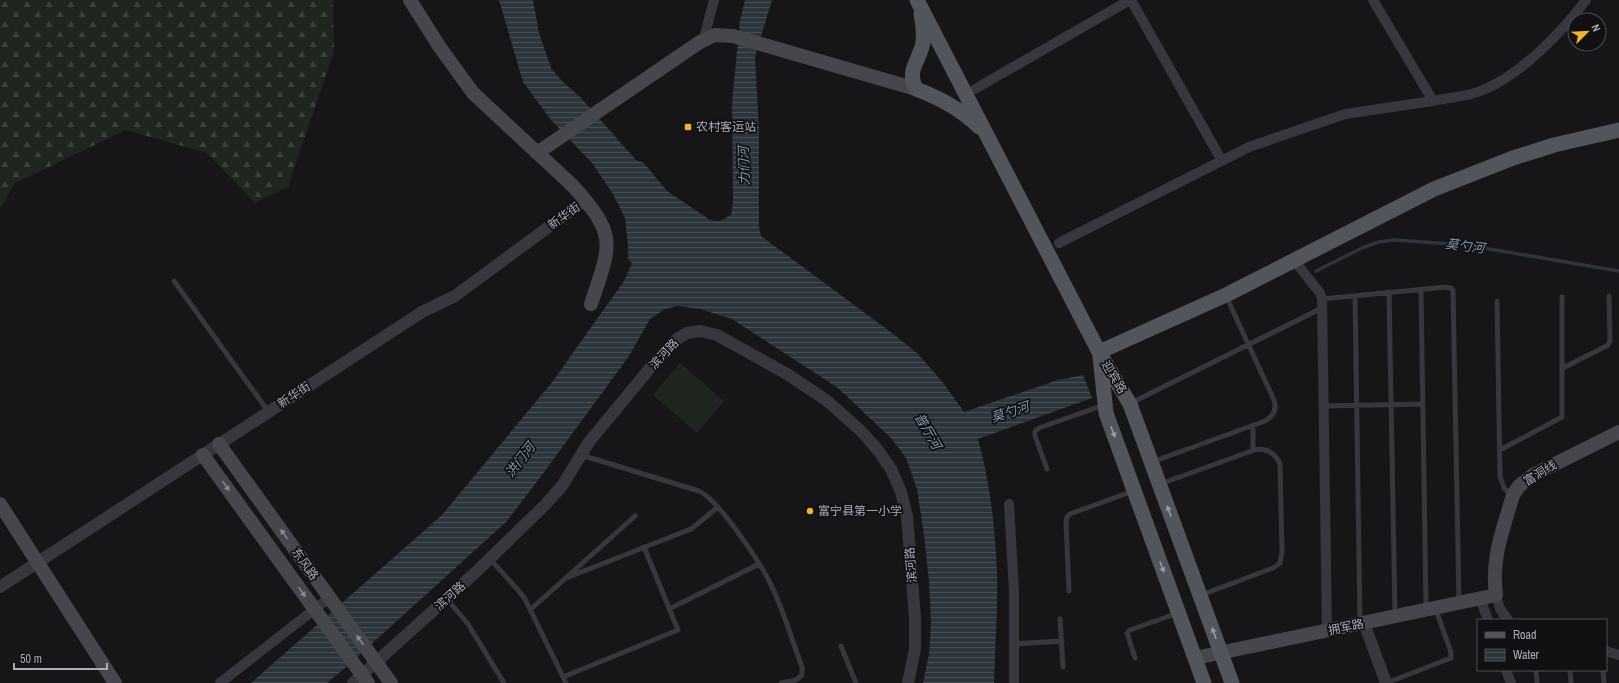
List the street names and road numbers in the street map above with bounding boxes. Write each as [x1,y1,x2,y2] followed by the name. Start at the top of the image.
[545,199,583,233] street label: 新华街
[646,335,682,373] street label: 滨河路
[1098,357,1130,397] street label: 迎宾路
[275,378,313,412] street label: 新华街
[1520,457,1560,489] street label: 富洞线
[288,545,322,583] street label: 东风路
[901,546,921,584] street label: 滨河路
[431,578,469,614] street label: 滨河路
[1327,615,1365,639] street label: 拥军路

